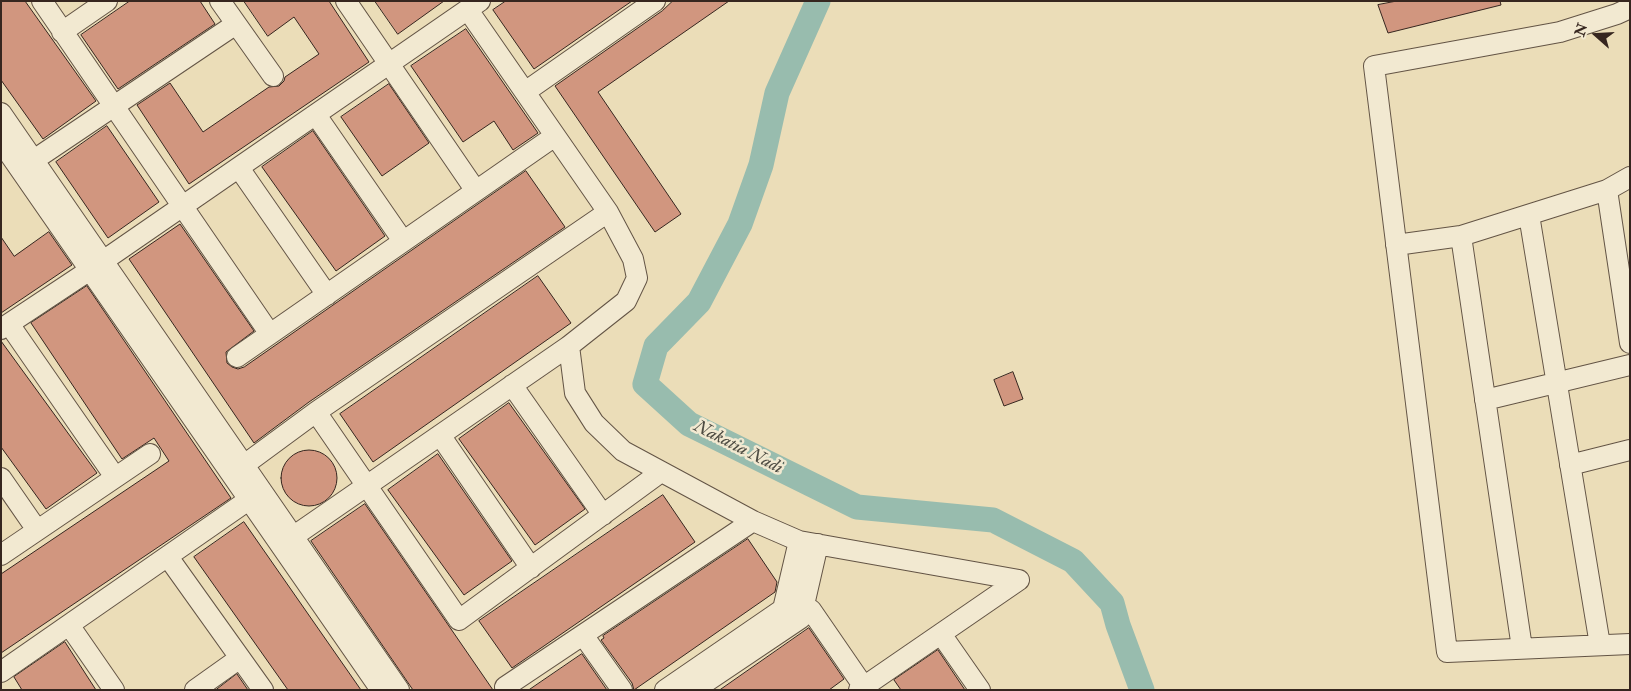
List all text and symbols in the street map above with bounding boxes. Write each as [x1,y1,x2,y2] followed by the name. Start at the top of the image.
[1571,10,1621,60] north arrow
[1571,21,1591,39] text: N
[690,416,786,480] water label: Nakatia Nadi

